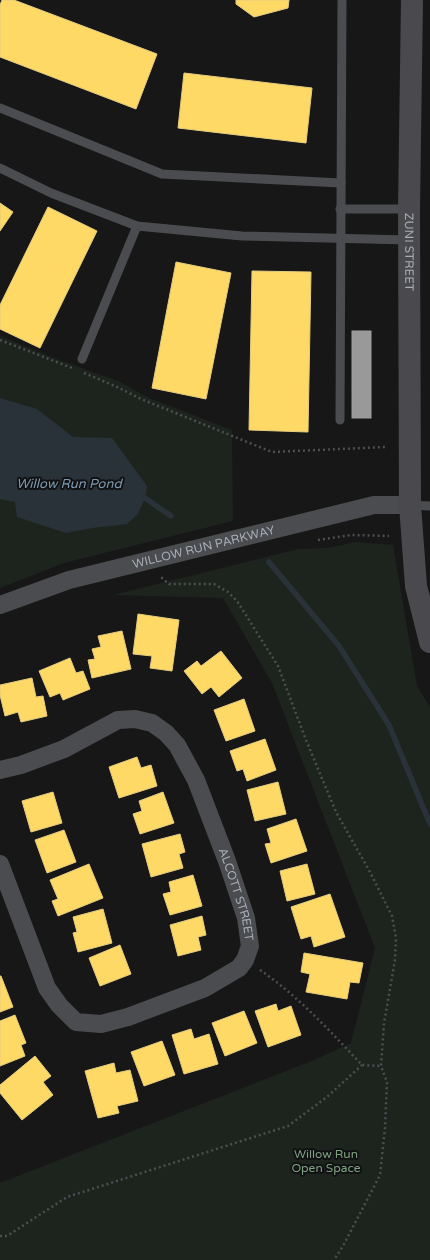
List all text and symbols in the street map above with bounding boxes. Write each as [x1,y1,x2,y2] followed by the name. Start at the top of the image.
[402,213,416,292] street label: ZUNI STREET
[16,476,123,492] water label: Willow Run Pond
[131,523,276,571] street label: WILLOW RUN PARKWAY
[216,846,256,942] street label: ALCOTT STREET
[291,1147,361,1175] park label: Willow Run Open Space

